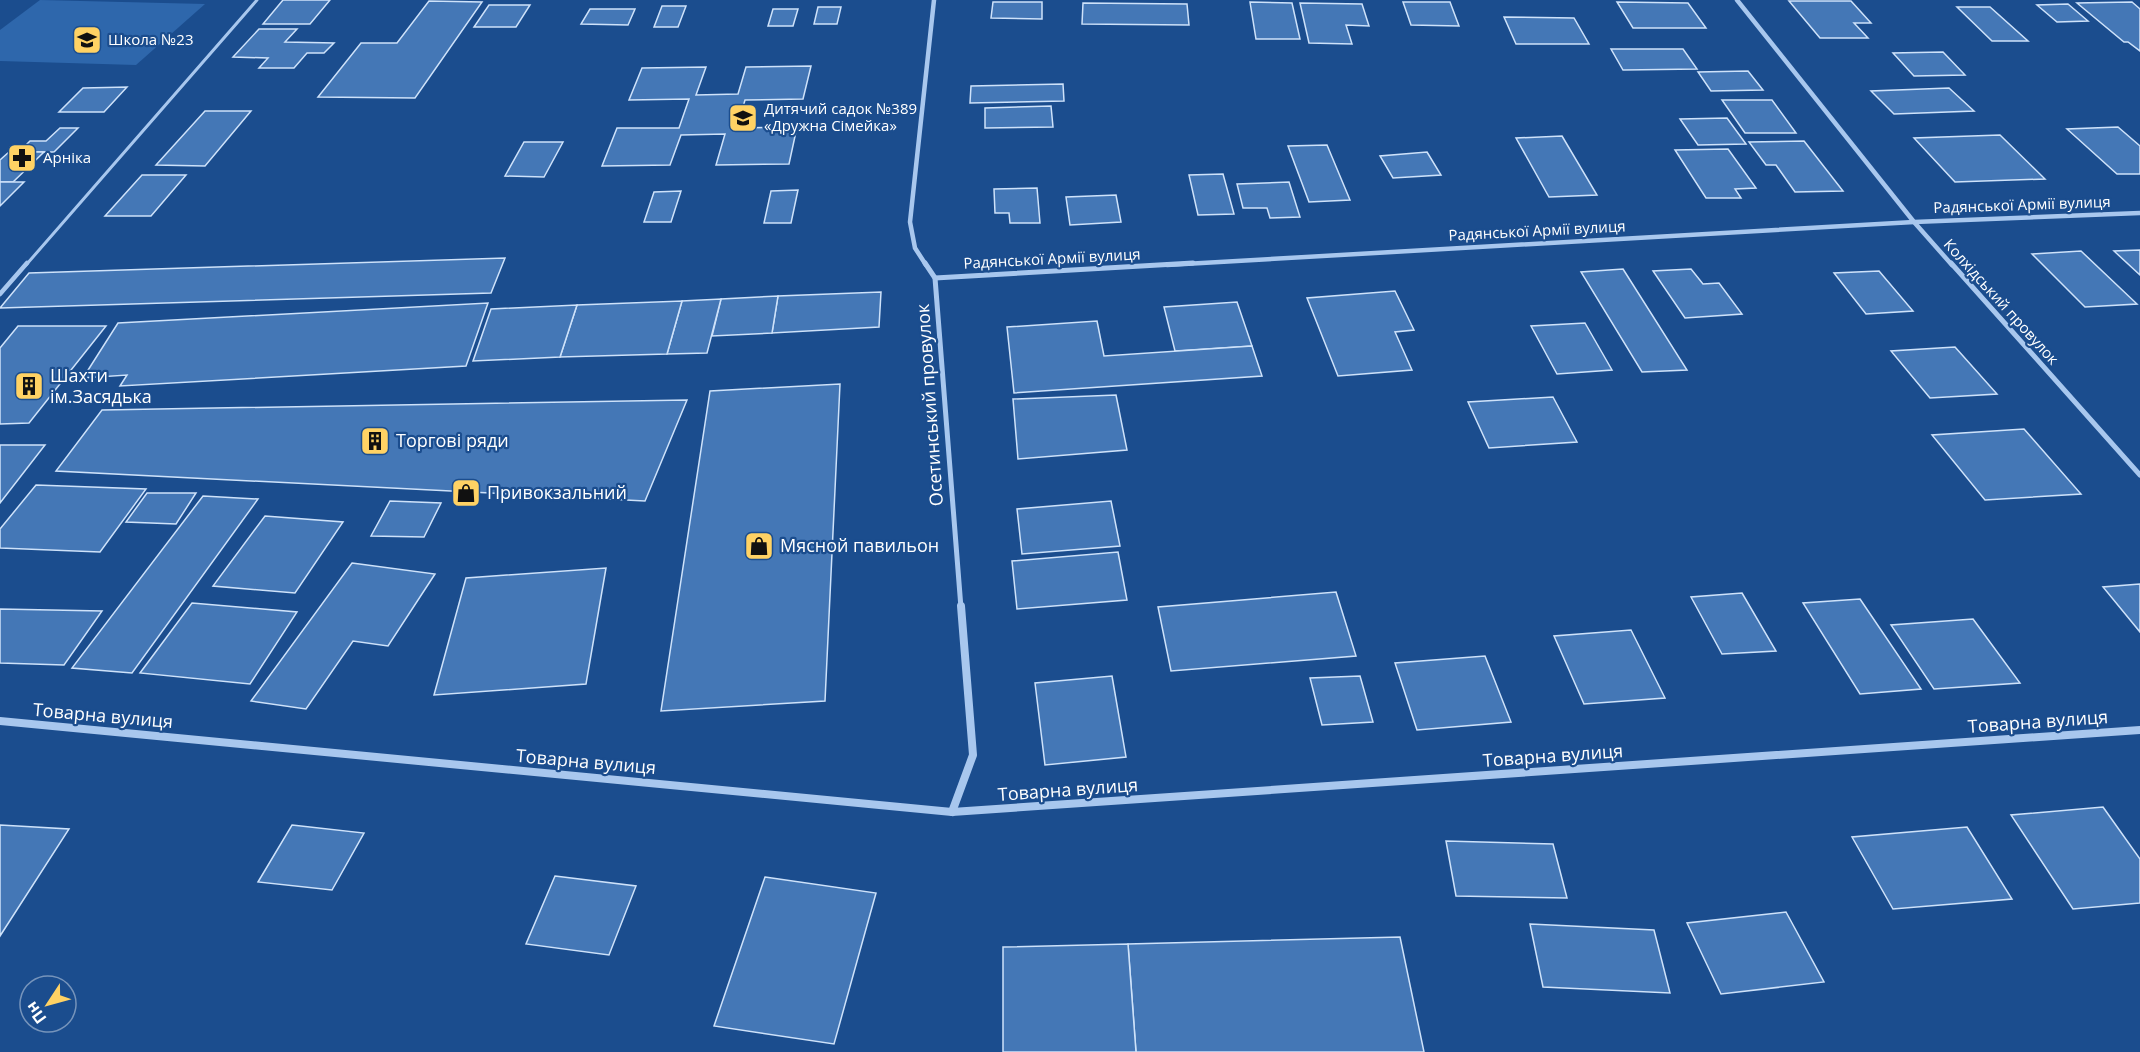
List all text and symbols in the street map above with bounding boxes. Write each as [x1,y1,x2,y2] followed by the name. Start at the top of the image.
[71,24,103,56] school or university icon: Школа №23
[108,29,194,49] place label: Школа №23
[764,98,917,135] place label: Дитячий садок №389 «Дружна Сімейка»
[727,102,759,134] school or university icon: Дитячий садок №389 «Дружна Сімейка»
[6,142,38,174] pharmacy icon: Арніка
[43,147,91,167] place label: Арніка
[1933,191,2111,217] street label: Радянської Армії вулиця
[1448,215,1626,245] street label: Радянської Армії вулиця
[1940,234,2064,369] street label: Колхідський провулок
[963,243,1141,273] street label: Радянської Армії вулиця
[910,302,948,507] street label: Осетинський провулок
[50,363,152,408] place label: Шахти ім.Засядька
[13,370,45,402] building icon: Шахти ім.Засядька
[359,425,391,457] building icon: Торгові ряди
[396,428,509,452] place label: Торгові ряди
[450,477,482,509] shop icon: Привокзальний
[487,480,627,504] place label: Привокзальний
[743,530,775,562] shop icon: Мясной павильон
[780,533,939,557] place label: Мясной павильон
[32,697,174,733] street label: Товарна вулиця
[1967,704,2109,738] street label: Товарна вулиця
[1482,738,1624,772] street label: Товарна вулиця
[515,743,657,779] street label: Товарна вулиця
[997,772,1139,806] street label: Товарна вулиця
[18,974,78,1034] north arrow
[20,997,51,1028] text: Пн

